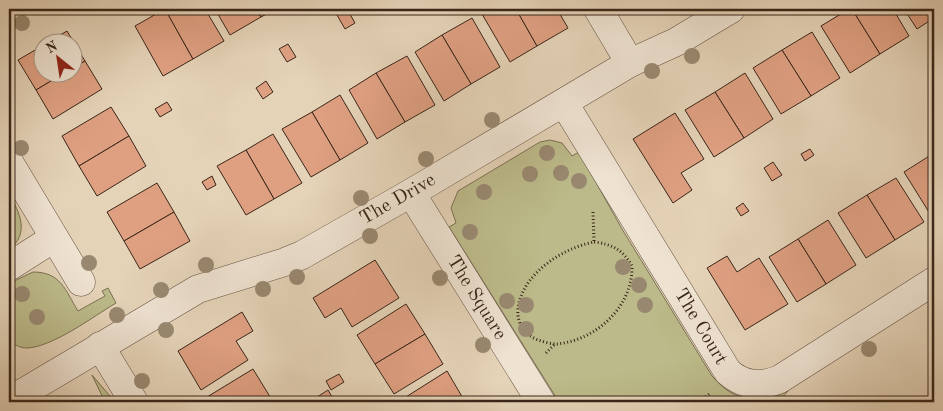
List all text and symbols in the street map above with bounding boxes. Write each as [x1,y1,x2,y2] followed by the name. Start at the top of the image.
[32,32,82,82] north arrow
[44,39,60,56] text: N
[357,171,439,229] street label: The Drive
[443,253,509,343] street label: The Square
[670,286,730,368] street label: The Court

